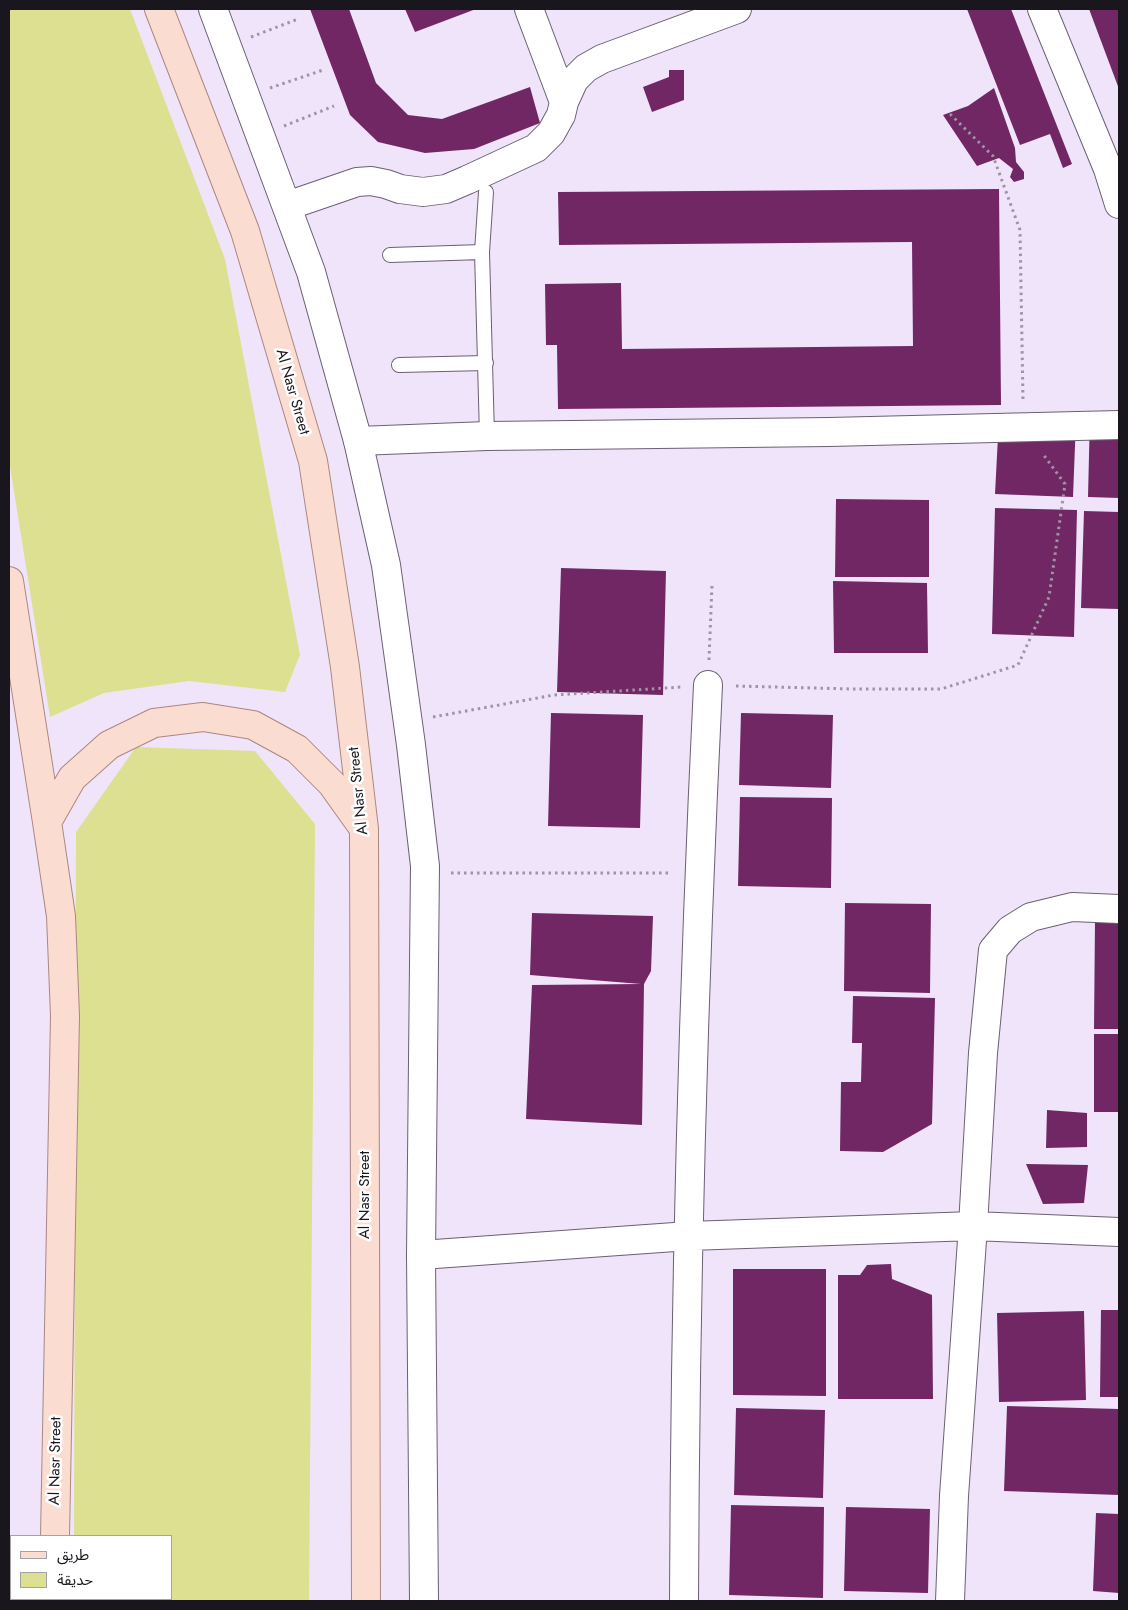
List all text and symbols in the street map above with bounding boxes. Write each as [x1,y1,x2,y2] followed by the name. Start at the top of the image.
[271,347,313,437] street label: Al Nasr Street
[345,746,373,836] street label: Al Nasr Street
[356,1151,374,1239] street label: Al Nasr Street
[46,1417,66,1505] street label: Al Nasr Street
[10,1535,172,1600] legend
[57,1544,89,1566] text: طريق
[57,1569,93,1591] text: حديقة

